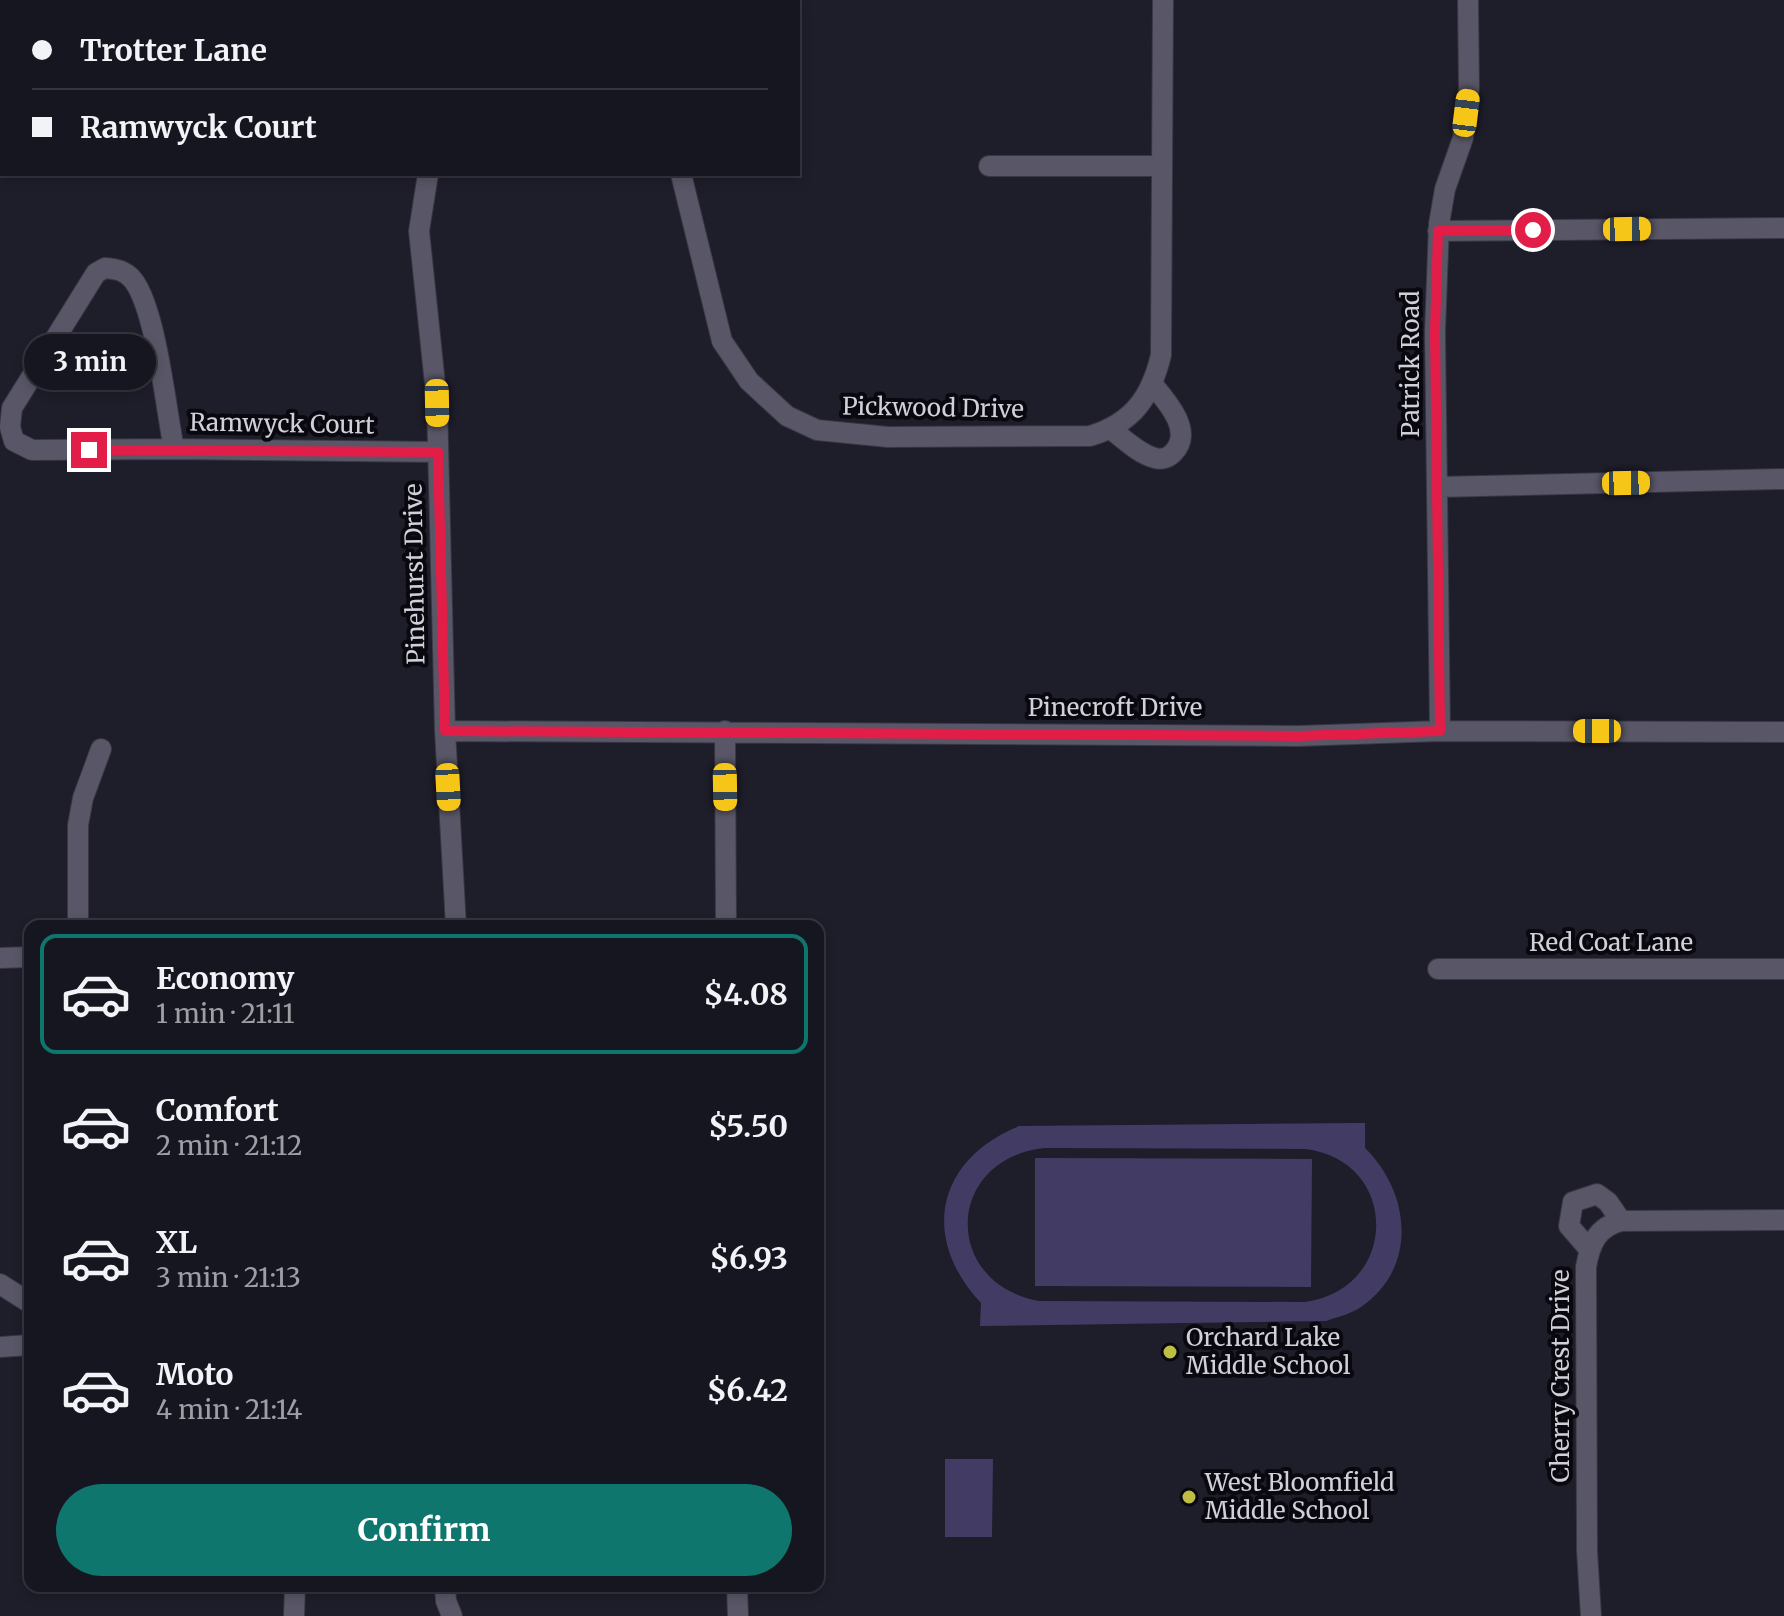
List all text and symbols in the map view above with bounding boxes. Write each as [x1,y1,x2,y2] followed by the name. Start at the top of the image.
[80,31,267,69] text: Trotter Lane
[1451,88,1481,138] car
[80,108,317,146] text: Ramwyck Court
[1515,212,1551,248] route start
[1603,217,1651,241] car
[1395,291,1426,437] street label: Patrick Road
[23,334,155,390] callout: 3 min
[53,345,127,378] text: 3 min
[425,379,449,427] car
[842,390,1024,425] street label: Pickwood Drive
[189,406,375,441] street label: Ramwyck Court
[71,432,107,468] route end
[1602,471,1650,495] car
[397,483,432,665] street label: Pinehurst Drive
[1028,692,1202,723] street label: Pinecroft Drive
[1573,719,1621,743] car
[435,762,461,812] car
[713,763,737,811] car
[1529,927,1693,958] street label: Red Coat Lane
[60,958,132,1030] icon: car
[156,959,294,997] text: Economy
[704,975,788,1013] text: $4.08
[156,997,295,1030] text: 1 min · 21:11
[60,1090,132,1162] icon: car
[156,1091,279,1129] text: Comfort
[708,1107,788,1145] text: $5.50
[156,1129,302,1162] text: 2 min · 21:12
[60,1222,132,1294] icon: car
[156,1223,197,1261] text: XL
[709,1239,788,1277] text: $6.93
[156,1261,301,1294] text: 3 min · 21:13
[1545,1269,1576,1483] street label: Cherry Crest Drive
[1186,1322,1350,1381] place label: Orchard Lake Middle School
[1161,1343,1179,1361] marker: Orchard Lake Middle School
[60,1354,132,1426] icon: car
[156,1355,234,1393] text: Moto
[707,1371,788,1409] text: $6.42
[156,1393,302,1426] text: 4 min · 21:14
[1204,1467,1395,1526] place label: West Bloomfield Middle School
[56,1484,792,1576] button: Confirm
[1180,1488,1198,1506] marker: West Bloomfield Middle School

